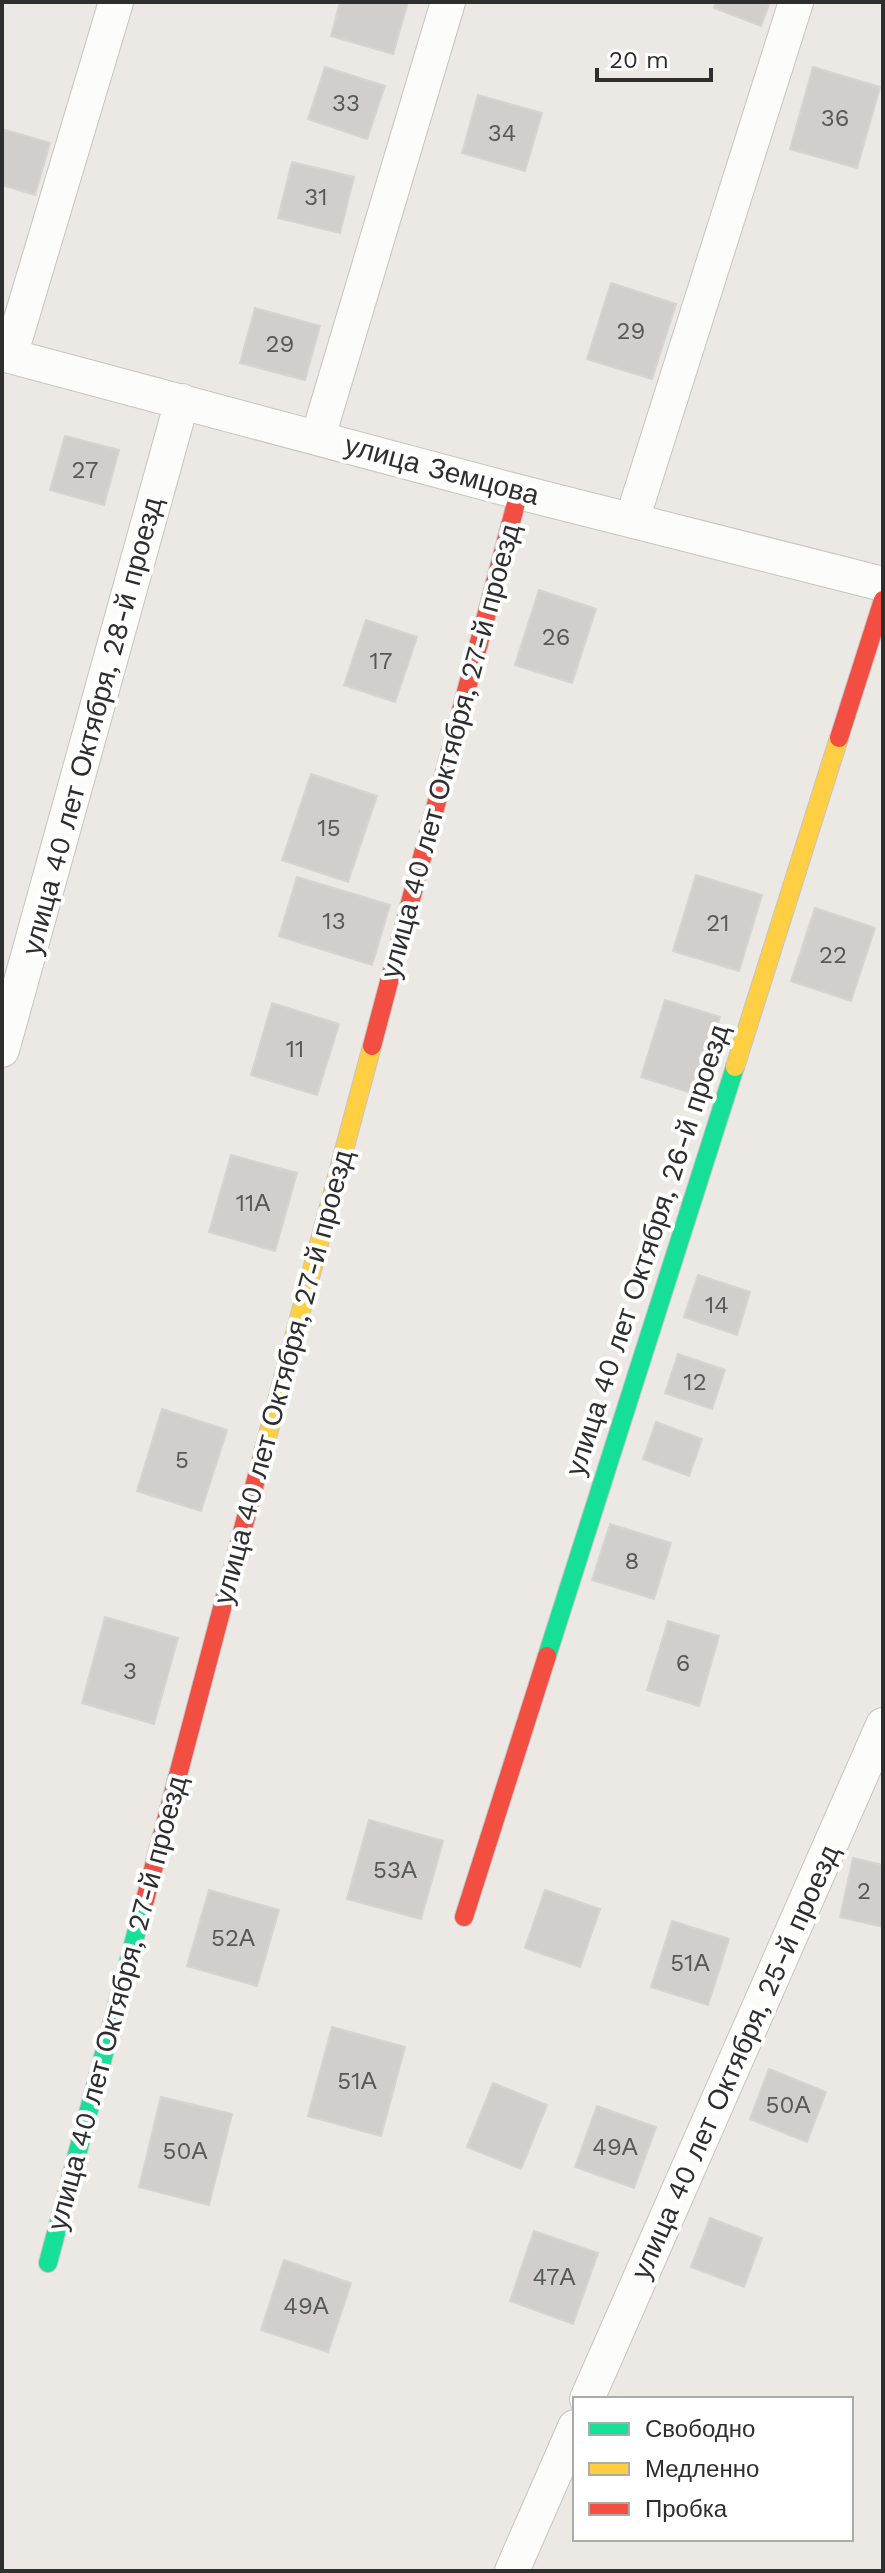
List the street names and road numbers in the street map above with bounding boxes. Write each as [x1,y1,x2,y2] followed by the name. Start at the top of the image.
[341,428,543,512] street label: улица Земцова
[15,493,169,959] street label: улица 40 лет Октября, 28-й проезд
[373,520,527,982] street label: улица 40 лет Октября, 27-й проезд
[558,1020,736,1480] street label: улица 40 лет Октября, 26-й проезд
[206,1146,360,1608] street label: улица 40 лет Октября, 27-й проезд
[40,1772,194,2234] street label: улица 40 лет Октября, 27-й проезд
[624,1840,846,2284] street label: улица 40 лет Октября, 25-й проезд

